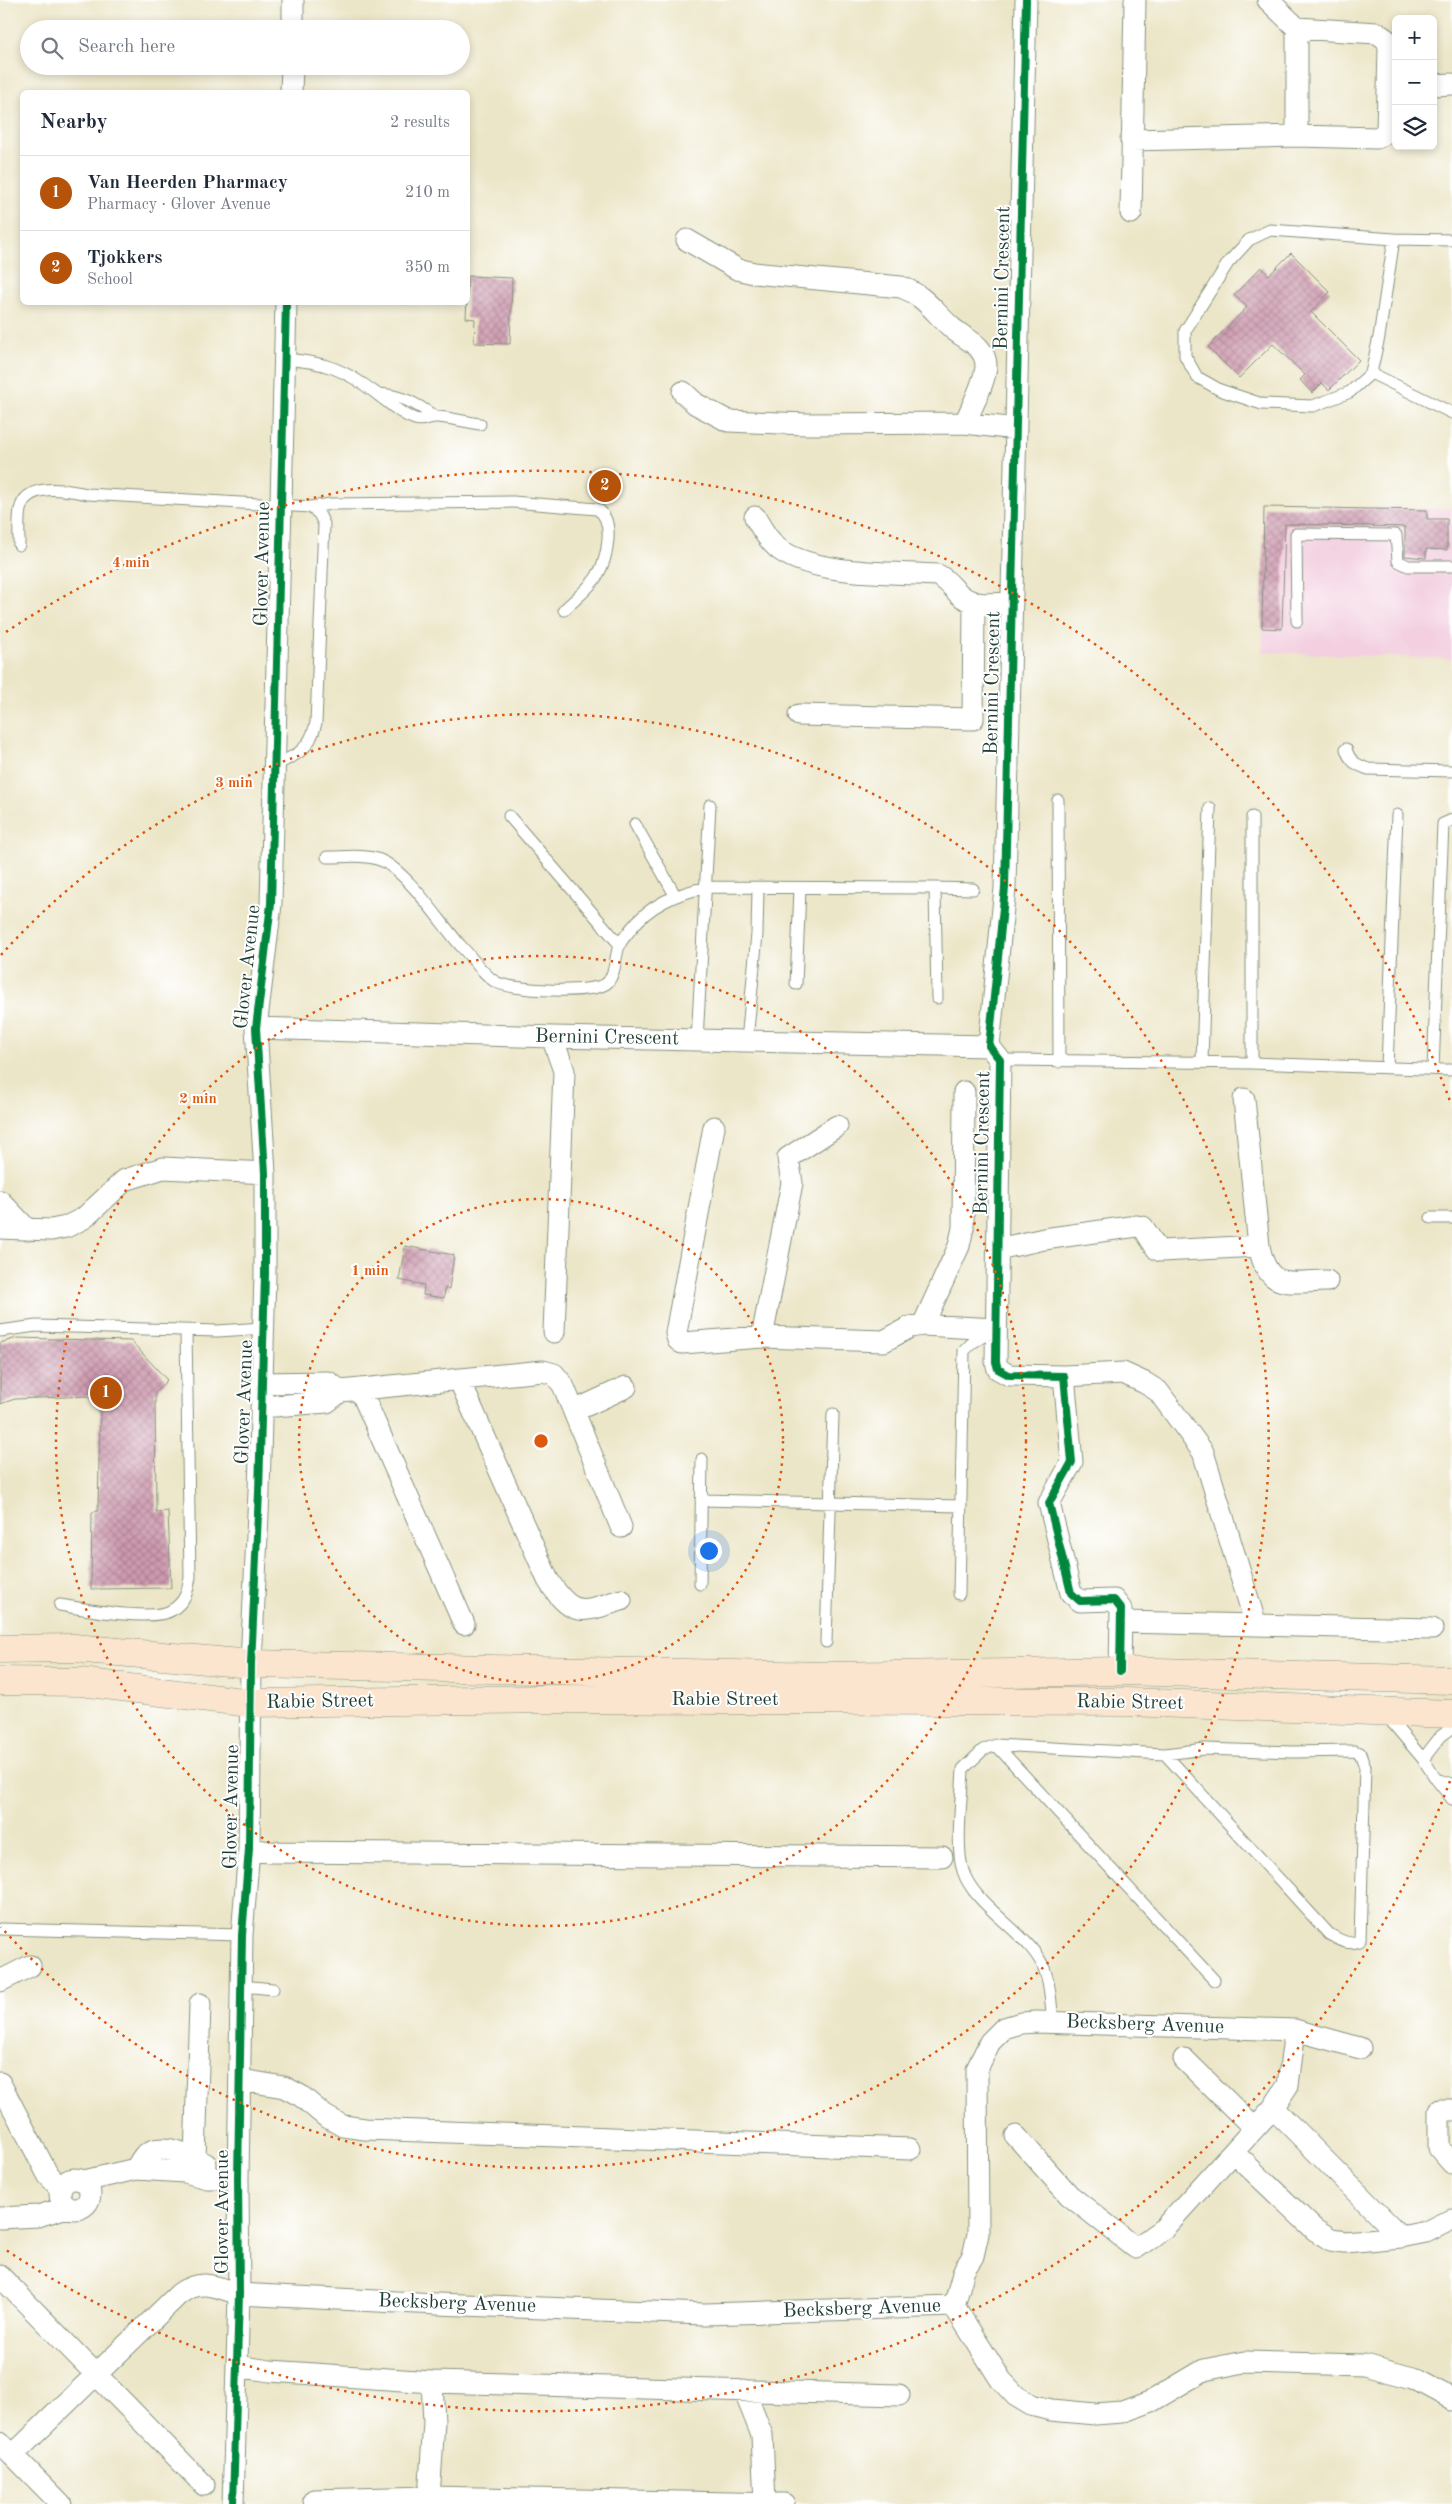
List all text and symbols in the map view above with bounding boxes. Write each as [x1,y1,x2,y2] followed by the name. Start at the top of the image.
[1392,15,1437,150] map controls
[1392,15,1437,60] button: +
[20,20,470,75] search box
[38,34,66,62] icon: search
[78,38,175,57] text: Search here
[1392,60,1437,105] button: −
[1392,105,1437,150] button: layers
[40,112,108,133] text: Nearby
[390,115,450,131] text: 2 results
[87,174,288,193] text: Van Heerden Pharmacy
[51,185,61,201] text: 1
[405,185,450,201] text: 210 m
[87,197,271,213] text: Pharmacy · Glover Avenue
[992,206,1014,350] street label: Bernini Crescent
[87,249,162,268] text: Tjokkers
[51,260,61,276] text: 2
[405,260,450,276] text: 350 m
[87,272,133,288] text: School
[589,467,621,505] pin: 2
[252,501,274,627] street label: Glover Avenue
[112,556,150,571] text: 4 min
[982,611,1004,755] street label: Bernini Crescent
[215,776,253,791] text: 3 min
[232,904,264,1030] street label: Glover Avenue
[535,1027,679,1049] street label: Bernini Crescent
[972,1071,994,1215] street label: Bernini Crescent
[179,1092,217,1107] text: 2 min
[351,1264,389,1279] text: 1 min
[233,1339,257,1465] street label: Glover Avenue
[90,1374,122,1412] pin: 1
[532,1432,550,1450] centre of rings
[696,1538,722,1564] your location
[671,1690,779,1710] street label: Rabie Street
[266,1691,374,1713] street label: Rabie Street
[1076,1692,1184,1714] street label: Rabie Street
[221,1744,243,1870] street label: Glover Avenue
[1066,2012,1224,2038] street label: Becksberg Avenue
[213,2149,233,2275] street label: Glover Avenue
[378,2291,536,2317] street label: Becksberg Avenue
[783,2296,941,2322] street label: Becksberg Avenue

